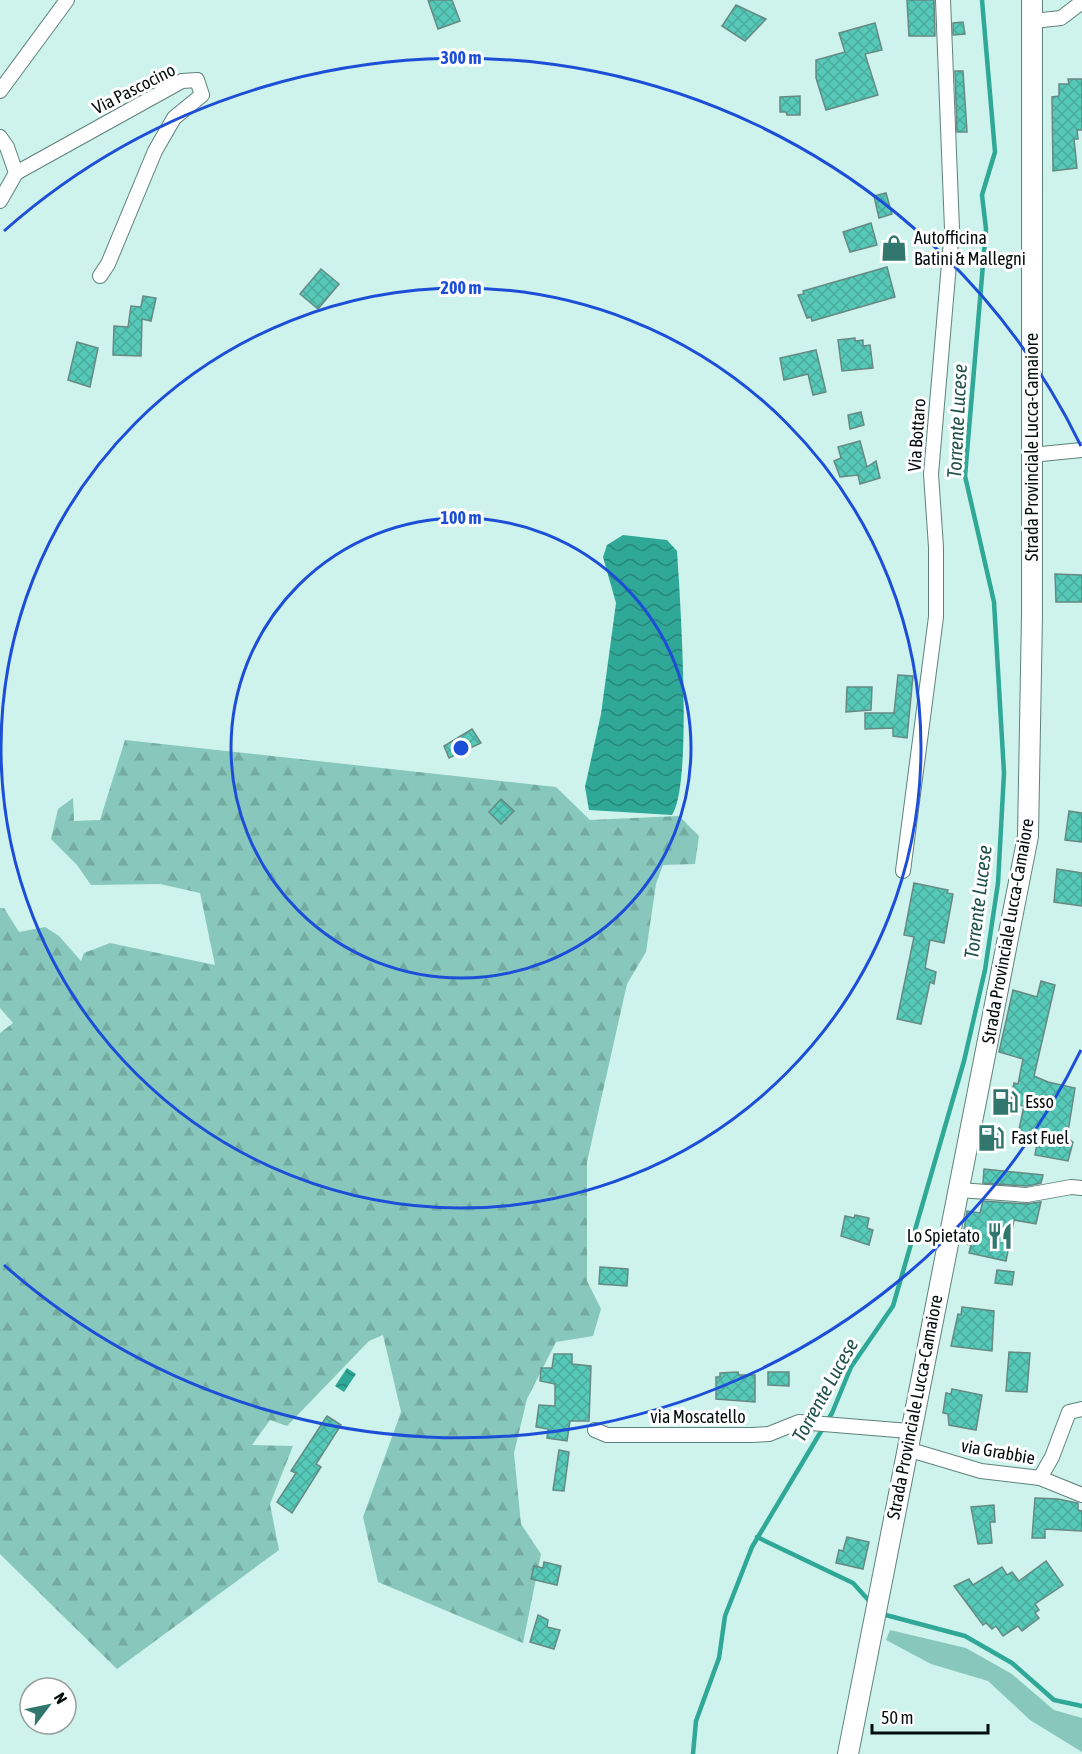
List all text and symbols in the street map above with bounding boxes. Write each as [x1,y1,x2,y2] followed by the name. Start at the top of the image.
[441,47,481,68] text: 300 m
[89,59,179,118] street label: Via Pascocino
[914,227,1026,269] place label: Autofficina Batini & Mallegni
[879,233,909,263] shop icon: Autofficina Batini & Mallegni
[441,277,481,298] text: 200 m
[1021,333,1042,561] street label: Strada Provinciale Lucca-Camaiore
[942,363,971,479] water label: Torrente Lucese
[903,398,930,472] street label: Via Bottaro
[441,507,481,528] text: 100 m
[451,738,471,758] centre of rings
[977,817,1038,1045] street label: Strada Provinciale Lucca-Camaiore
[959,844,996,960] water label: Torrente Lucese
[990,1087,1020,1117] fuel station icon: Esso
[1025,1091,1054,1112] place label: Esso
[976,1123,1006,1153] fuel station icon: Fast Fuel
[1011,1127,1069,1148] place label: Fast Fuel
[985,1221,1015,1251] restaurant icon: Lo Spietato
[907,1225,980,1246] place label: Lo Spietato
[882,1293,947,1521] street label: Strada Provinciale Lucca-Camaiore
[787,1334,862,1445] water label: Torrente Lucese
[650,1406,746,1427] street label: via Moscatello
[960,1435,1037,1468] street label: via Grabbie
[18,1676,78,1736] north arrow
[51,1689,71,1707] text: N
[872,1697,988,1735] scale bar
[881,1707,913,1728] text: 50 m

